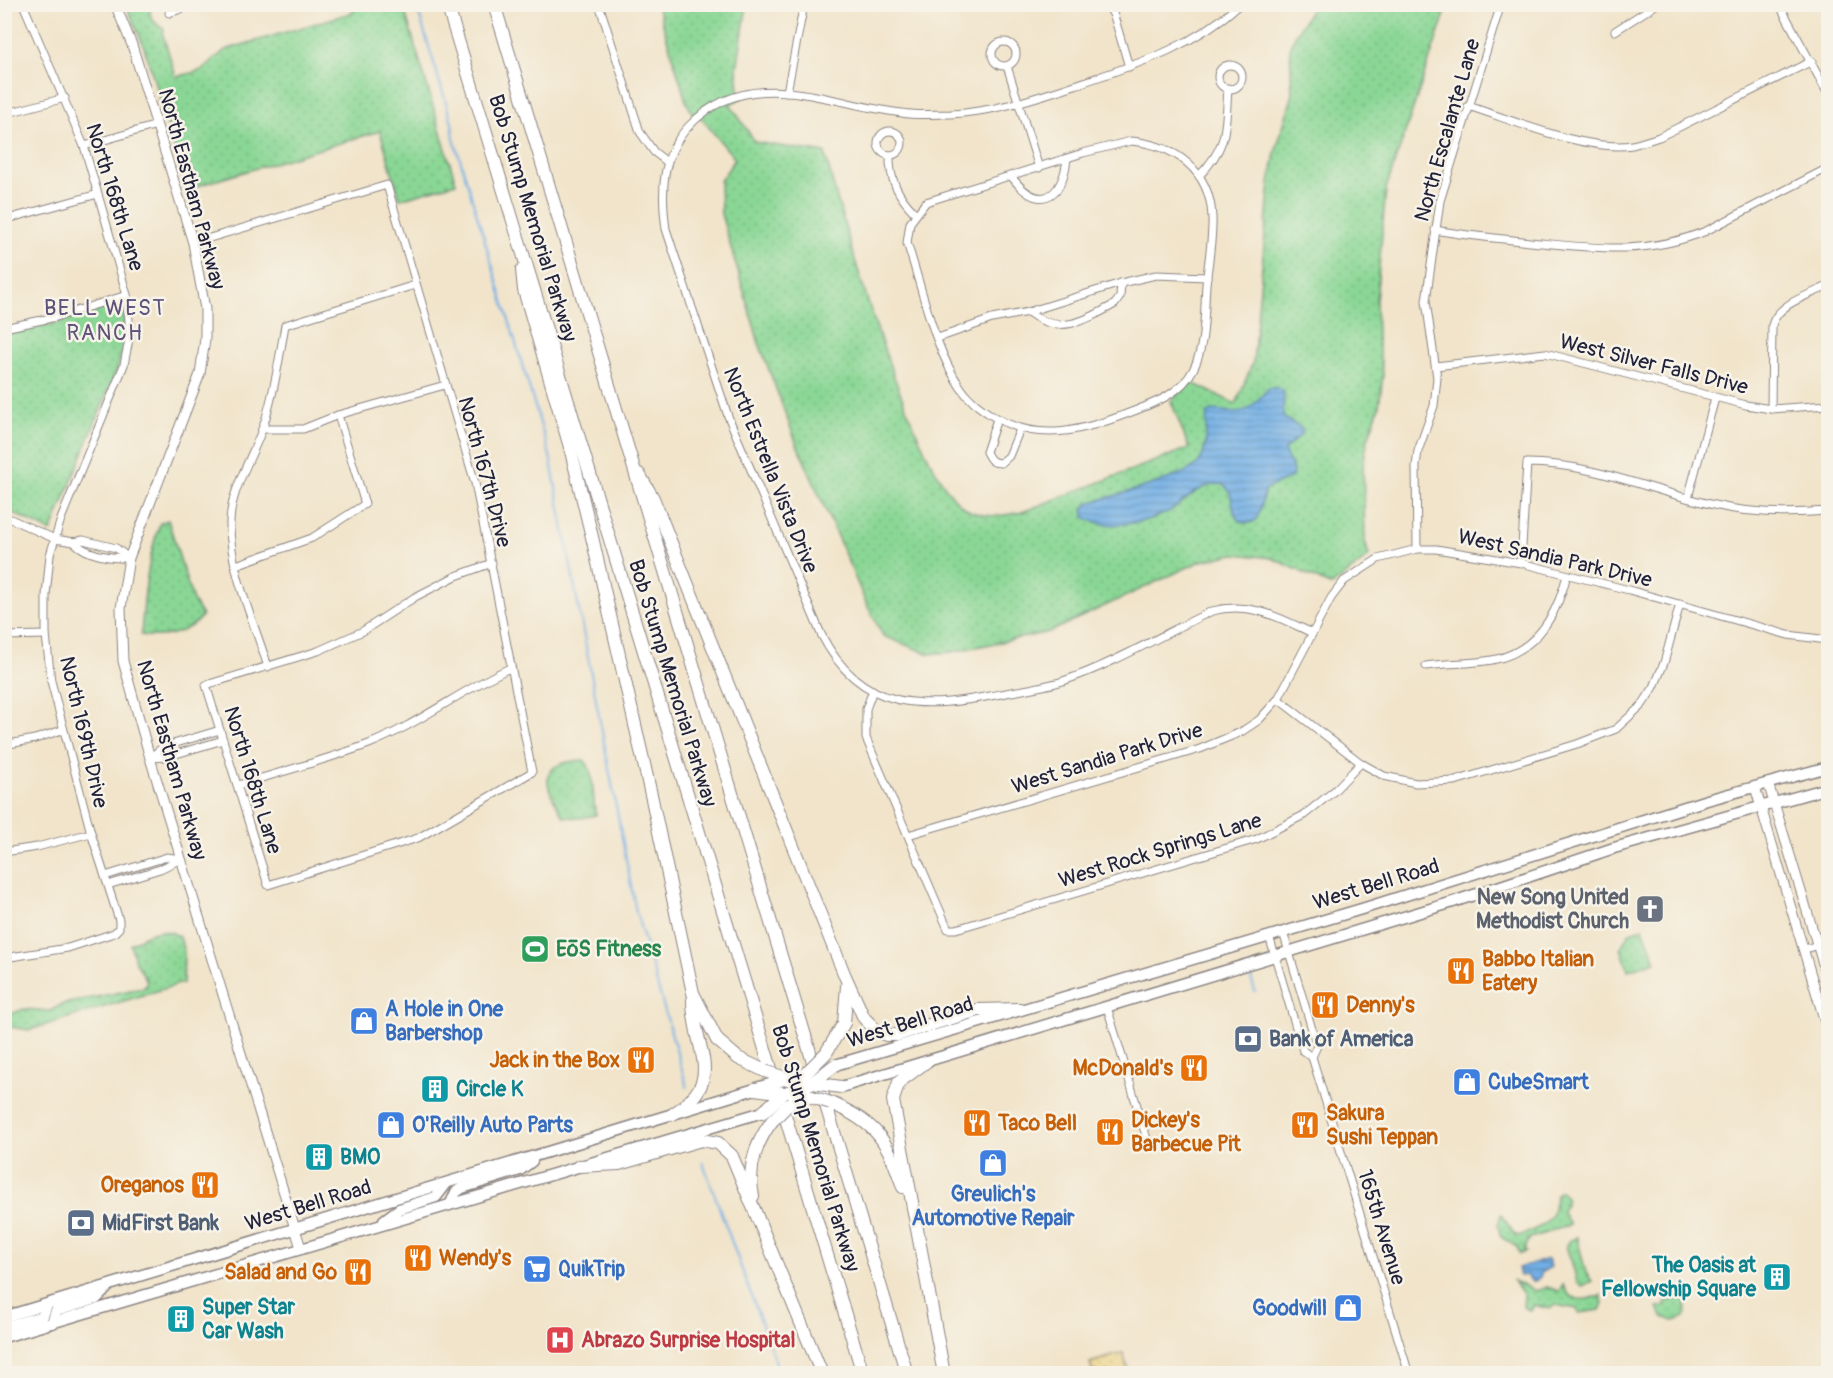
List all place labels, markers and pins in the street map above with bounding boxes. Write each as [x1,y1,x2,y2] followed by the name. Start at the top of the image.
[1476,884,1629,935] place label: New Song United Methodist Church
[1634,893,1666,925] church icon: New Song United Methodist Church
[519,933,551,965] sports icon: EōS Fitness
[556,936,662,963] place label: EōS Fitness
[1482,946,1594,997] place label: Babbo Italian Eatery
[1445,955,1477,987] restaurant icon: Babbo Italian Eatery
[1309,989,1341,1021] restaurant icon: Denny's
[1346,992,1415,1019] place label: Denny's
[385,996,504,1047] place label: A Hole in One Barbershop
[348,1005,380,1037] shop icon: A Hole in One Barbershop
[1232,1023,1264,1055] bank icon: Bank of America
[1269,1026,1414,1053] place label: Bank of America
[625,1044,657,1076] restaurant icon: Jack in the Box
[490,1047,620,1074] place label: Jack in the Box
[1178,1052,1210,1084] restaurant icon: McDonald's
[1072,1055,1174,1082] place label: McDonald's
[1451,1066,1483,1098] shop icon: CubeSmart
[1488,1069,1589,1096] place label: CubeSmart
[419,1073,451,1105] building icon: Circle K
[456,1076,524,1103] place label: Circle K
[1326,1100,1438,1151] place label: Sakura Sushi Teppan
[961,1107,993,1139] restaurant icon: Taco Bell
[1131,1107,1241,1158] place label: Dickey's Barbecue Pit
[375,1109,407,1141] shop icon: O'Reilly Auto Parts
[1289,1109,1321,1141] restaurant icon: Sakura Sushi Teppan
[997,1110,1077,1137] place label: Taco Bell
[412,1112,573,1139] place label: O'Reilly Auto Parts
[1094,1116,1126,1148] restaurant icon: Dickey's Barbecue Pit
[303,1141,335,1173] building icon: BMO
[340,1144,380,1171] place label: BMO
[977,1147,1009,1179] shop icon: Greulich's Automotive Repair
[189,1169,221,1201] restaurant icon: Oreganos
[101,1172,185,1199] place label: Oreganos
[911,1181,1075,1232] place label: Greulich's Automotive Repair
[65,1207,97,1239] bank icon: MidFirst Bank
[102,1210,219,1237] place label: MidFirst Bank
[402,1242,434,1274] restaurant icon: Wendy's
[439,1245,512,1272] place label: Wendy's
[1601,1252,1757,1303] place label: The Oasis at Fellowship Square
[521,1253,553,1285] supermarket icon: QuikTrip
[342,1256,374,1288] restaurant icon: Salad and Go
[558,1256,625,1283] place label: QuikTrip
[224,1259,338,1286] place label: Salad and Go
[1761,1261,1793,1293] building icon: The Oasis at Fellowship Square
[1332,1292,1364,1324] shop icon: Goodwill
[202,1294,296,1345] place label: Super Star Car Wash
[1252,1295,1327,1322] place label: Goodwill
[165,1303,197,1335] building icon: Super Star Car Wash
[544,1324,576,1356] hospital icon: Abrazo Surprise Hospital
[581,1327,796,1354] place label: Abrazo Surprise Hospital

